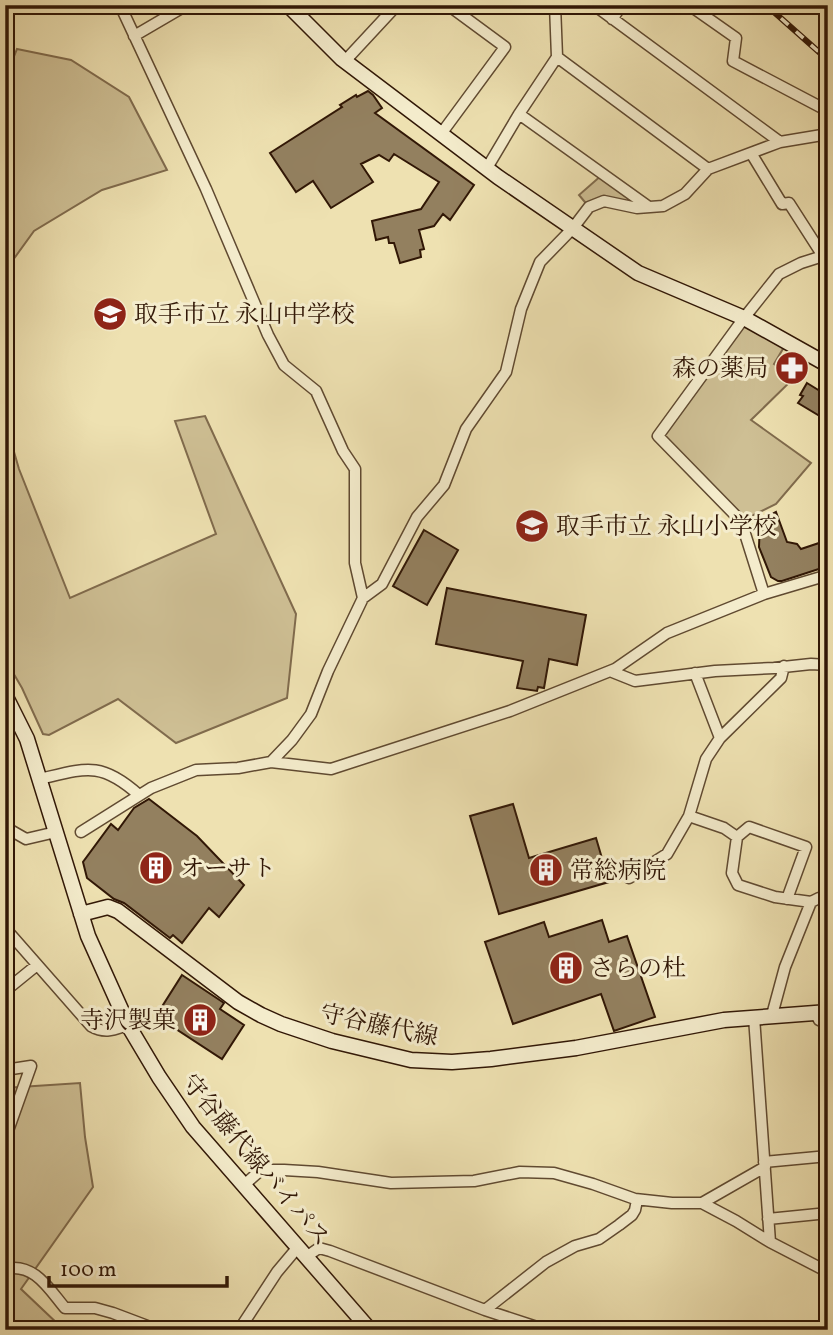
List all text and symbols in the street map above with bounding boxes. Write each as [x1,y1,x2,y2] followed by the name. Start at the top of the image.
[91,295,129,333] school or university icon: 取手市立 永山中学校
[134,299,355,333] place label: 取手市立 永山中学校
[773,349,811,387] pharmacy icon: 森の薬局
[672,353,768,387] place label: 森の薬局
[513,507,551,545] school or university icon: 取手市立 永山小学校
[556,511,777,545] place label: 取手市立 永山小学校
[137,849,175,887] building icon: オーサト
[527,851,565,889] building icon: 常総病院
[180,853,276,887] place label: オーサト
[570,855,666,889] place label: 常総病院
[547,949,585,987] building icon: さらの杜
[590,953,686,987] place label: さらの杜
[316,998,441,1056] street label: 守谷藤代線
[181,1001,219,1039] building icon: 寺沢製菓
[80,1005,176,1039] place label: 寺沢製菓
[172,1068,337,1255] street label: 守谷藤代線バイパス
[49,1244,228,1288] scale bar
[60,1256,117,1285] text: 100 m

